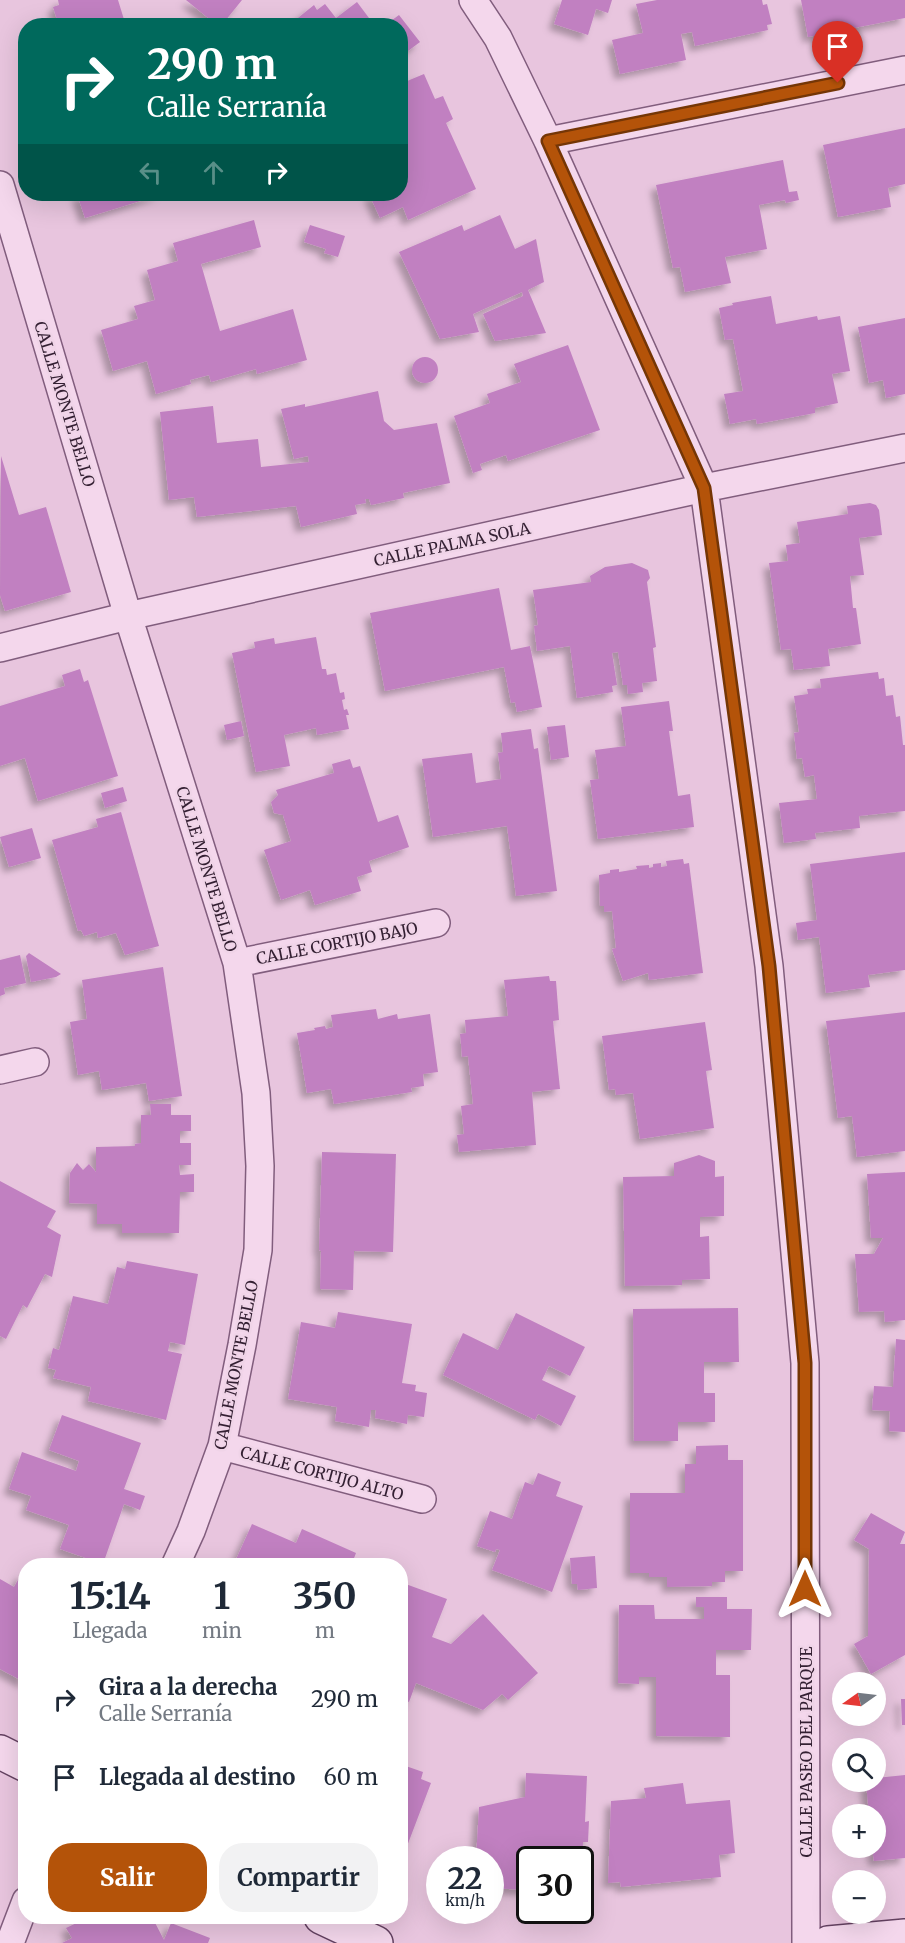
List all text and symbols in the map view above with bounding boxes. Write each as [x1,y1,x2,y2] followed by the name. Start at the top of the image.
[812,21,863,83] pin
[821,30,854,63] icon: arrive
[147,38,277,90] text: 290 m
[48,42,126,120] icon: right
[147,90,327,124] text: Calle Serranía
[134,156,167,189] icon: left
[197,156,230,189] icon: ahead
[260,156,293,189] icon: right
[30,319,100,490] street label: CALLE MONTE BELLO
[372,517,533,570] street label: CALLE PALMA SOLA
[172,784,242,955] street label: CALLE MONTE BELLO
[255,917,420,968] street label: CALLE CORTIJO BAJO
[210,1278,262,1451] street label: CALLE MONTE BELLO
[238,1442,406,1505] street label: CALLE CORTIJO ALTO
[773,1557,837,1621] position arrow
[69,1574,151,1619] text: 15:14
[214,1574,230,1619] text: 1
[293,1574,357,1619] text: 350
[73,1618,148,1643] text: Llegada
[202,1618,242,1643] text: min
[315,1618,335,1643] text: m
[796,1646,816,1857] street label: CALLE PASEO DEL PARQUE
[832,1672,886,1726] north arrow
[832,1672,886,1924] map controls
[99,1673,277,1701] text: Gira a la derecha
[48,1683,81,1716] icon: right
[311,1685,378,1713] text: 290 m
[99,1701,232,1726] text: Calle Serranía
[832,1738,886,1792] button: search
[48,1761,81,1794] icon: arrive
[99,1763,295,1791] text: Llegada al destino
[324,1763,378,1791] text: 60 m
[832,1804,886,1858] button: +
[48,1843,207,1912] button: Salir
[219,1843,378,1912] button: Compartir
[516,1846,594,1924] speed limit sign: 30
[448,1859,482,1897] text: 22
[832,1870,886,1924] button: −
[445,1891,485,1910] text: km/h

